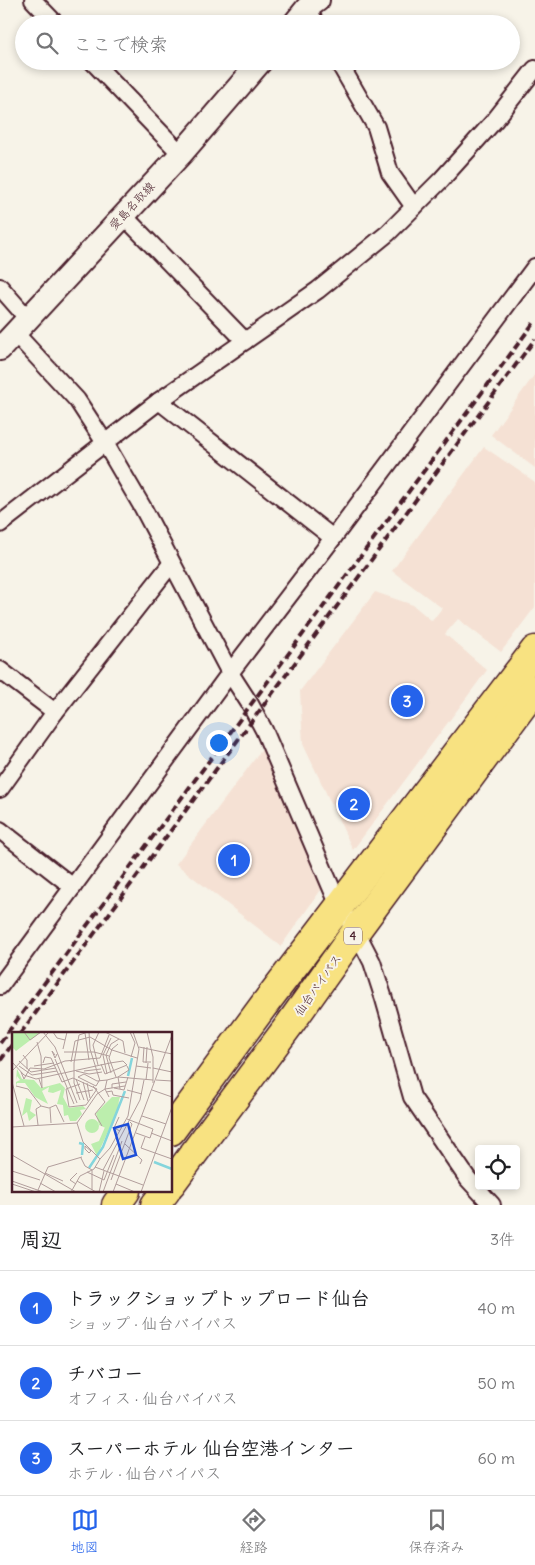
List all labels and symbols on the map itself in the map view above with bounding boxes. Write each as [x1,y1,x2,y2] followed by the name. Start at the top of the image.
[106,179,158,233] street label: 愛島名取線
[391,682,423,720] pin: 3
[206,730,232,756] your location
[338,785,370,823] pin: 2
[218,841,250,879] pin: 1
[344,928,362,944] road number: 4
[291,951,344,1018] street label: 仙台バイパス
[12,1032,172,1192] inset map

